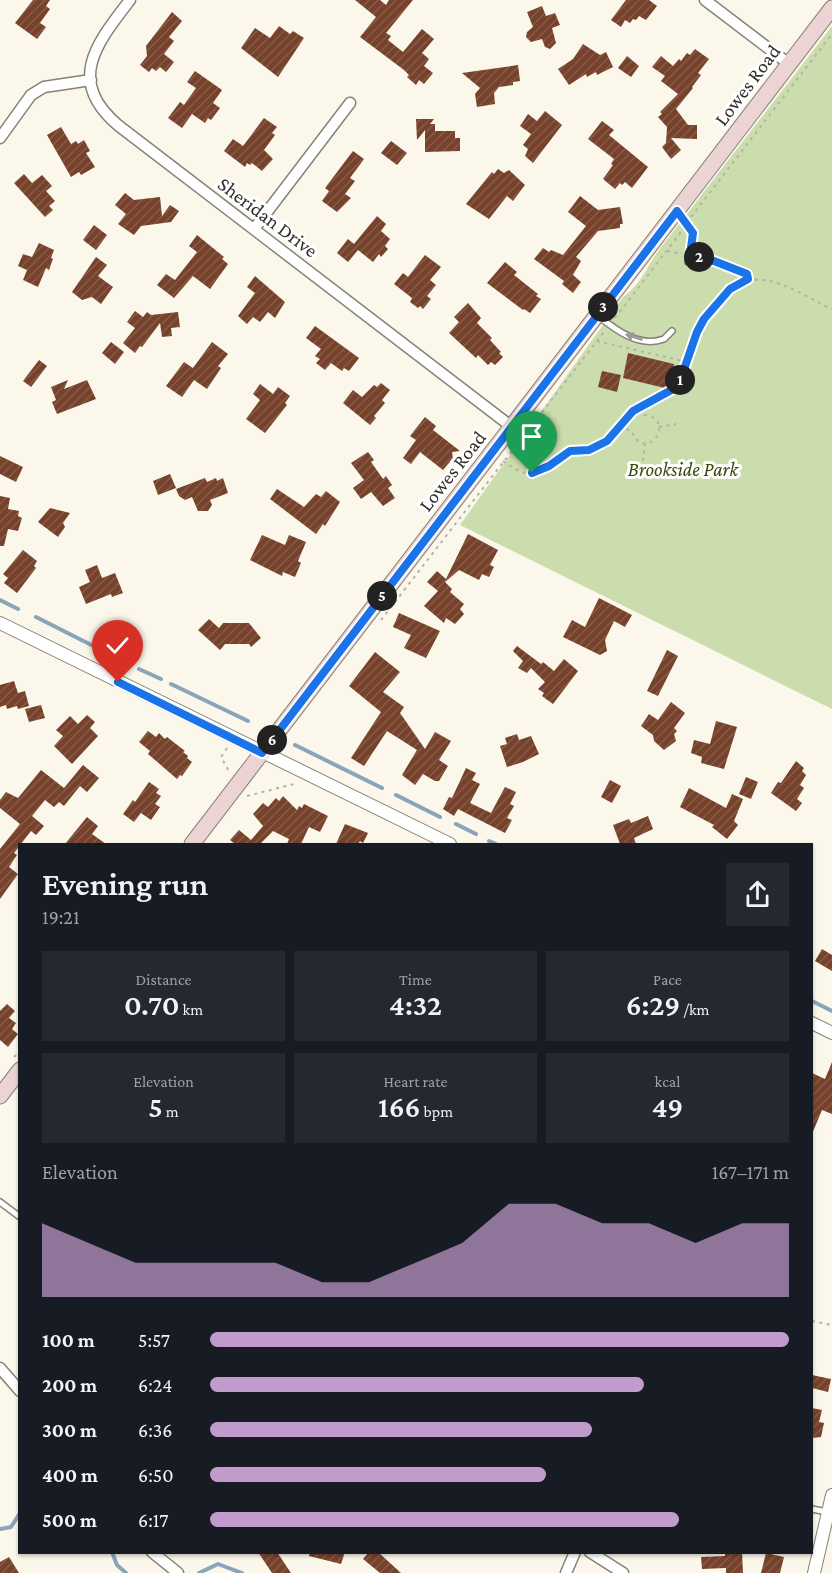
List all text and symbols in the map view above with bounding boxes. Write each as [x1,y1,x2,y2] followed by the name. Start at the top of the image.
[710,40,785,130] street label: Lowes Road
[214,172,322,262] street label: Sheridan Drive
[684,242,714,272] pin: 2
[695,248,703,265] text: 2
[588,292,618,322] pin: 3
[599,298,607,315] text: 3
[625,332,643,341] one-way arrow
[665,365,695,395] pin: 1
[677,371,683,388] text: 1
[506,411,557,473] pin
[515,420,548,453] icon: arrive
[414,426,490,515] street label: Lowes Road
[628,458,739,480] park label: Brookside Park
[367,581,397,611] pin: 5
[378,587,386,604] text: 5
[92,620,143,682] pin
[101,629,134,662] icon: check
[257,725,287,755] pin: 6
[268,731,276,748] text: 6
[726,863,789,926] button: share
[42,865,208,902] text: Evening run
[42,906,80,928] text: 19:21
[136,971,191,988] text: Distance
[399,971,432,988] text: Time
[653,971,682,988] text: Pace
[124,988,180,1021] text: 0.70
[389,988,442,1021] text: 4:32
[626,988,680,1021] text: 6:29
[180,1001,203,1018] text: km
[680,1001,709,1018] text: /km
[133,1073,194,1090] text: Elevation
[384,1073,447,1090] text: Heart rate
[655,1073,680,1090] text: kcal
[148,1090,163,1123] text: 5
[378,1090,421,1123] text: 166
[652,1090,683,1123] text: 49
[163,1103,179,1120] text: m
[421,1103,453,1120] text: bpm
[42,1161,118,1183] text: Elevation
[712,1161,789,1183] text: 167–171 m
[42,1329,95,1351] text: 100 m
[138,1329,170,1351] text: 5:57
[42,1374,97,1396] text: 200 m
[138,1374,172,1396] text: 6:24
[42,1419,97,1441] text: 300 m
[138,1419,172,1441] text: 6:36
[42,1464,98,1486] text: 400 m
[138,1464,173,1486] text: 6:50
[42,1509,97,1531] text: 500 m
[138,1509,169,1531] text: 6:17

